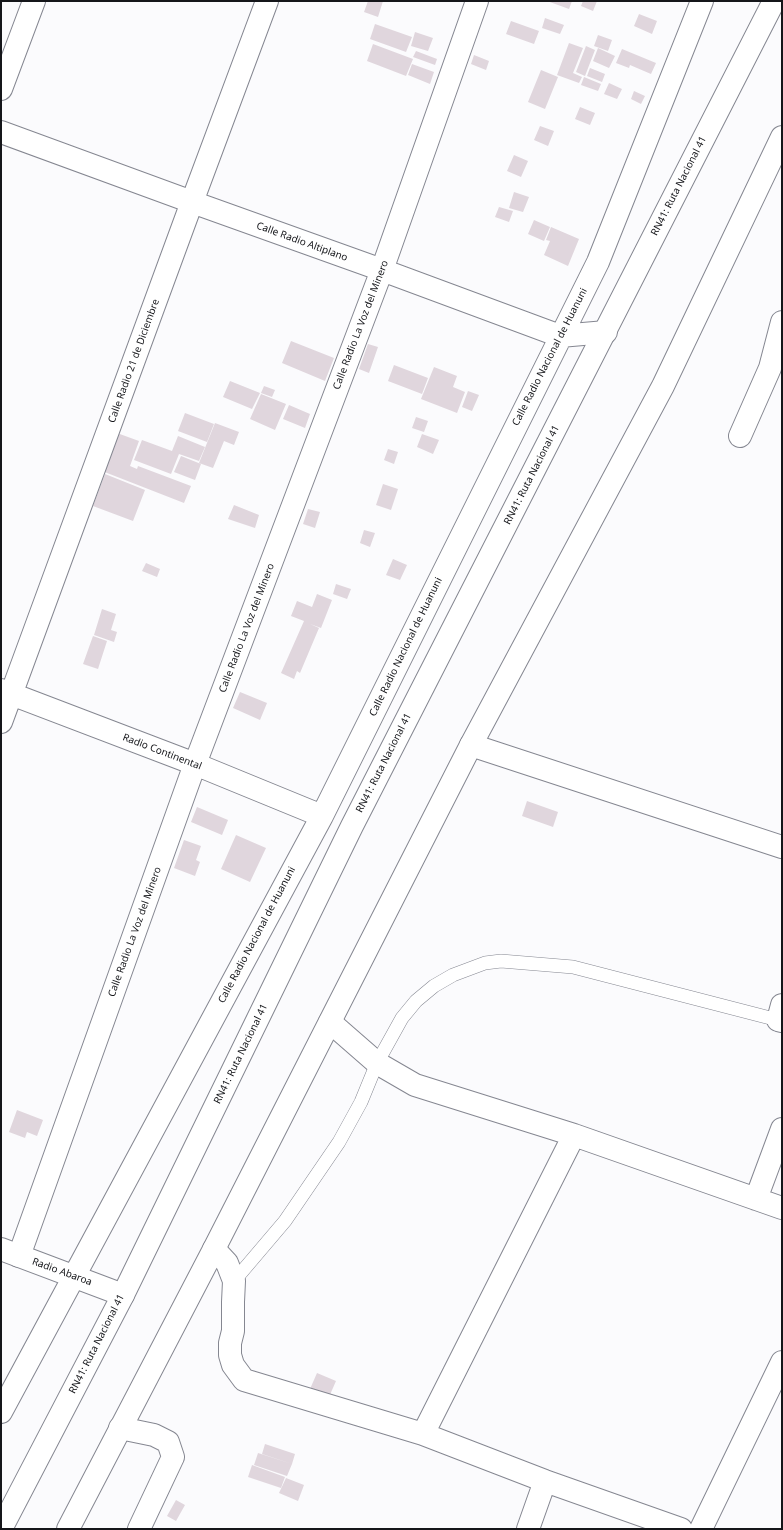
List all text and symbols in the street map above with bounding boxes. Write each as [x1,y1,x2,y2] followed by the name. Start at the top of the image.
[649,134,709,238] street label: RN41: Ruta Nacional 41
[255,220,349,264] street label: Calle Radio Altiplano
[331,259,391,391] street label: Calle Radio La Voz del Minero
[510,286,590,428] street label: Calle Radio Nacional de Huanuni
[106,297,162,425] street label: Calle Radio 21 de Diciembre
[502,423,562,527] street label: RN41: Ruta Nacional 41
[217,562,277,694] street label: Calle Radio La Voz del Minero
[367,576,445,718] street label: Calle Radio Nacional de Huanuni
[354,711,414,815] street label: RN41: Ruta Nacional 41
[121,731,203,773] street label: Radio Continental
[106,865,164,999] street label: Calle Radio La Voz del Minero
[216,865,298,1005] street label: Calle Radio Nacional de Huanuni
[212,1002,270,1106] street label: RN41: Ruta Nacional 41
[30,1256,94,1288] street label: Radio Abaroa
[67,1292,127,1396] street label: RN41: Ruta Nacional 41

